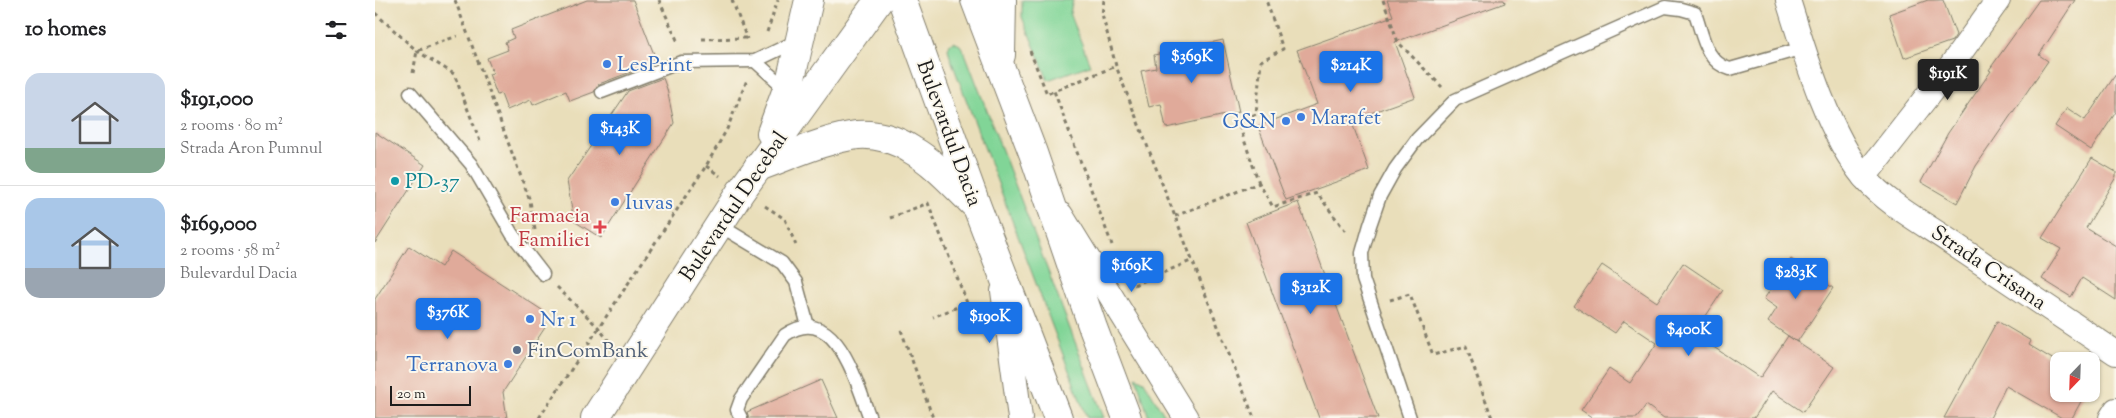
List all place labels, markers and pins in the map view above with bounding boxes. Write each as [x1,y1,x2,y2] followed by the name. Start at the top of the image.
[1157,42,1227,84] pin: $369K
[617,51,692,81] place label: LesPrint
[1316,51,1386,93] pin: $214K
[601,58,613,70] marker: LesPrint
[1913,58,1983,101] pin: $191K
[1311,104,1381,134] place label: Marafet
[1222,108,1276,138] place label: G&N
[1295,111,1307,123] marker: Marafet
[585,114,655,156] pin: $143K
[1280,115,1292,127] marker: G&N
[405,168,460,198] place label: PD-37
[389,175,401,187] marker: PD-37
[625,189,673,219] place label: Iuvas
[609,196,621,208] marker: Iuvas
[510,202,590,256] place label: Farmacia Familiei
[594,221,606,233] marker: Farmacia Familiei
[1097,250,1167,293] pin: $169K
[1761,258,1831,300] pin: $283K
[1276,272,1346,315] pin: $312K
[413,298,483,340] pin: $376K
[955,302,1025,344] pin: $190K
[540,306,576,336] place label: Nr 1
[524,313,536,325] marker: Nr 1
[1654,314,1724,357] pin: $400K
[527,337,649,367] place label: FinComBank
[511,344,523,356] marker: FinComBank
[406,351,498,381] place label: Terranova
[502,358,514,370] marker: Terranova

